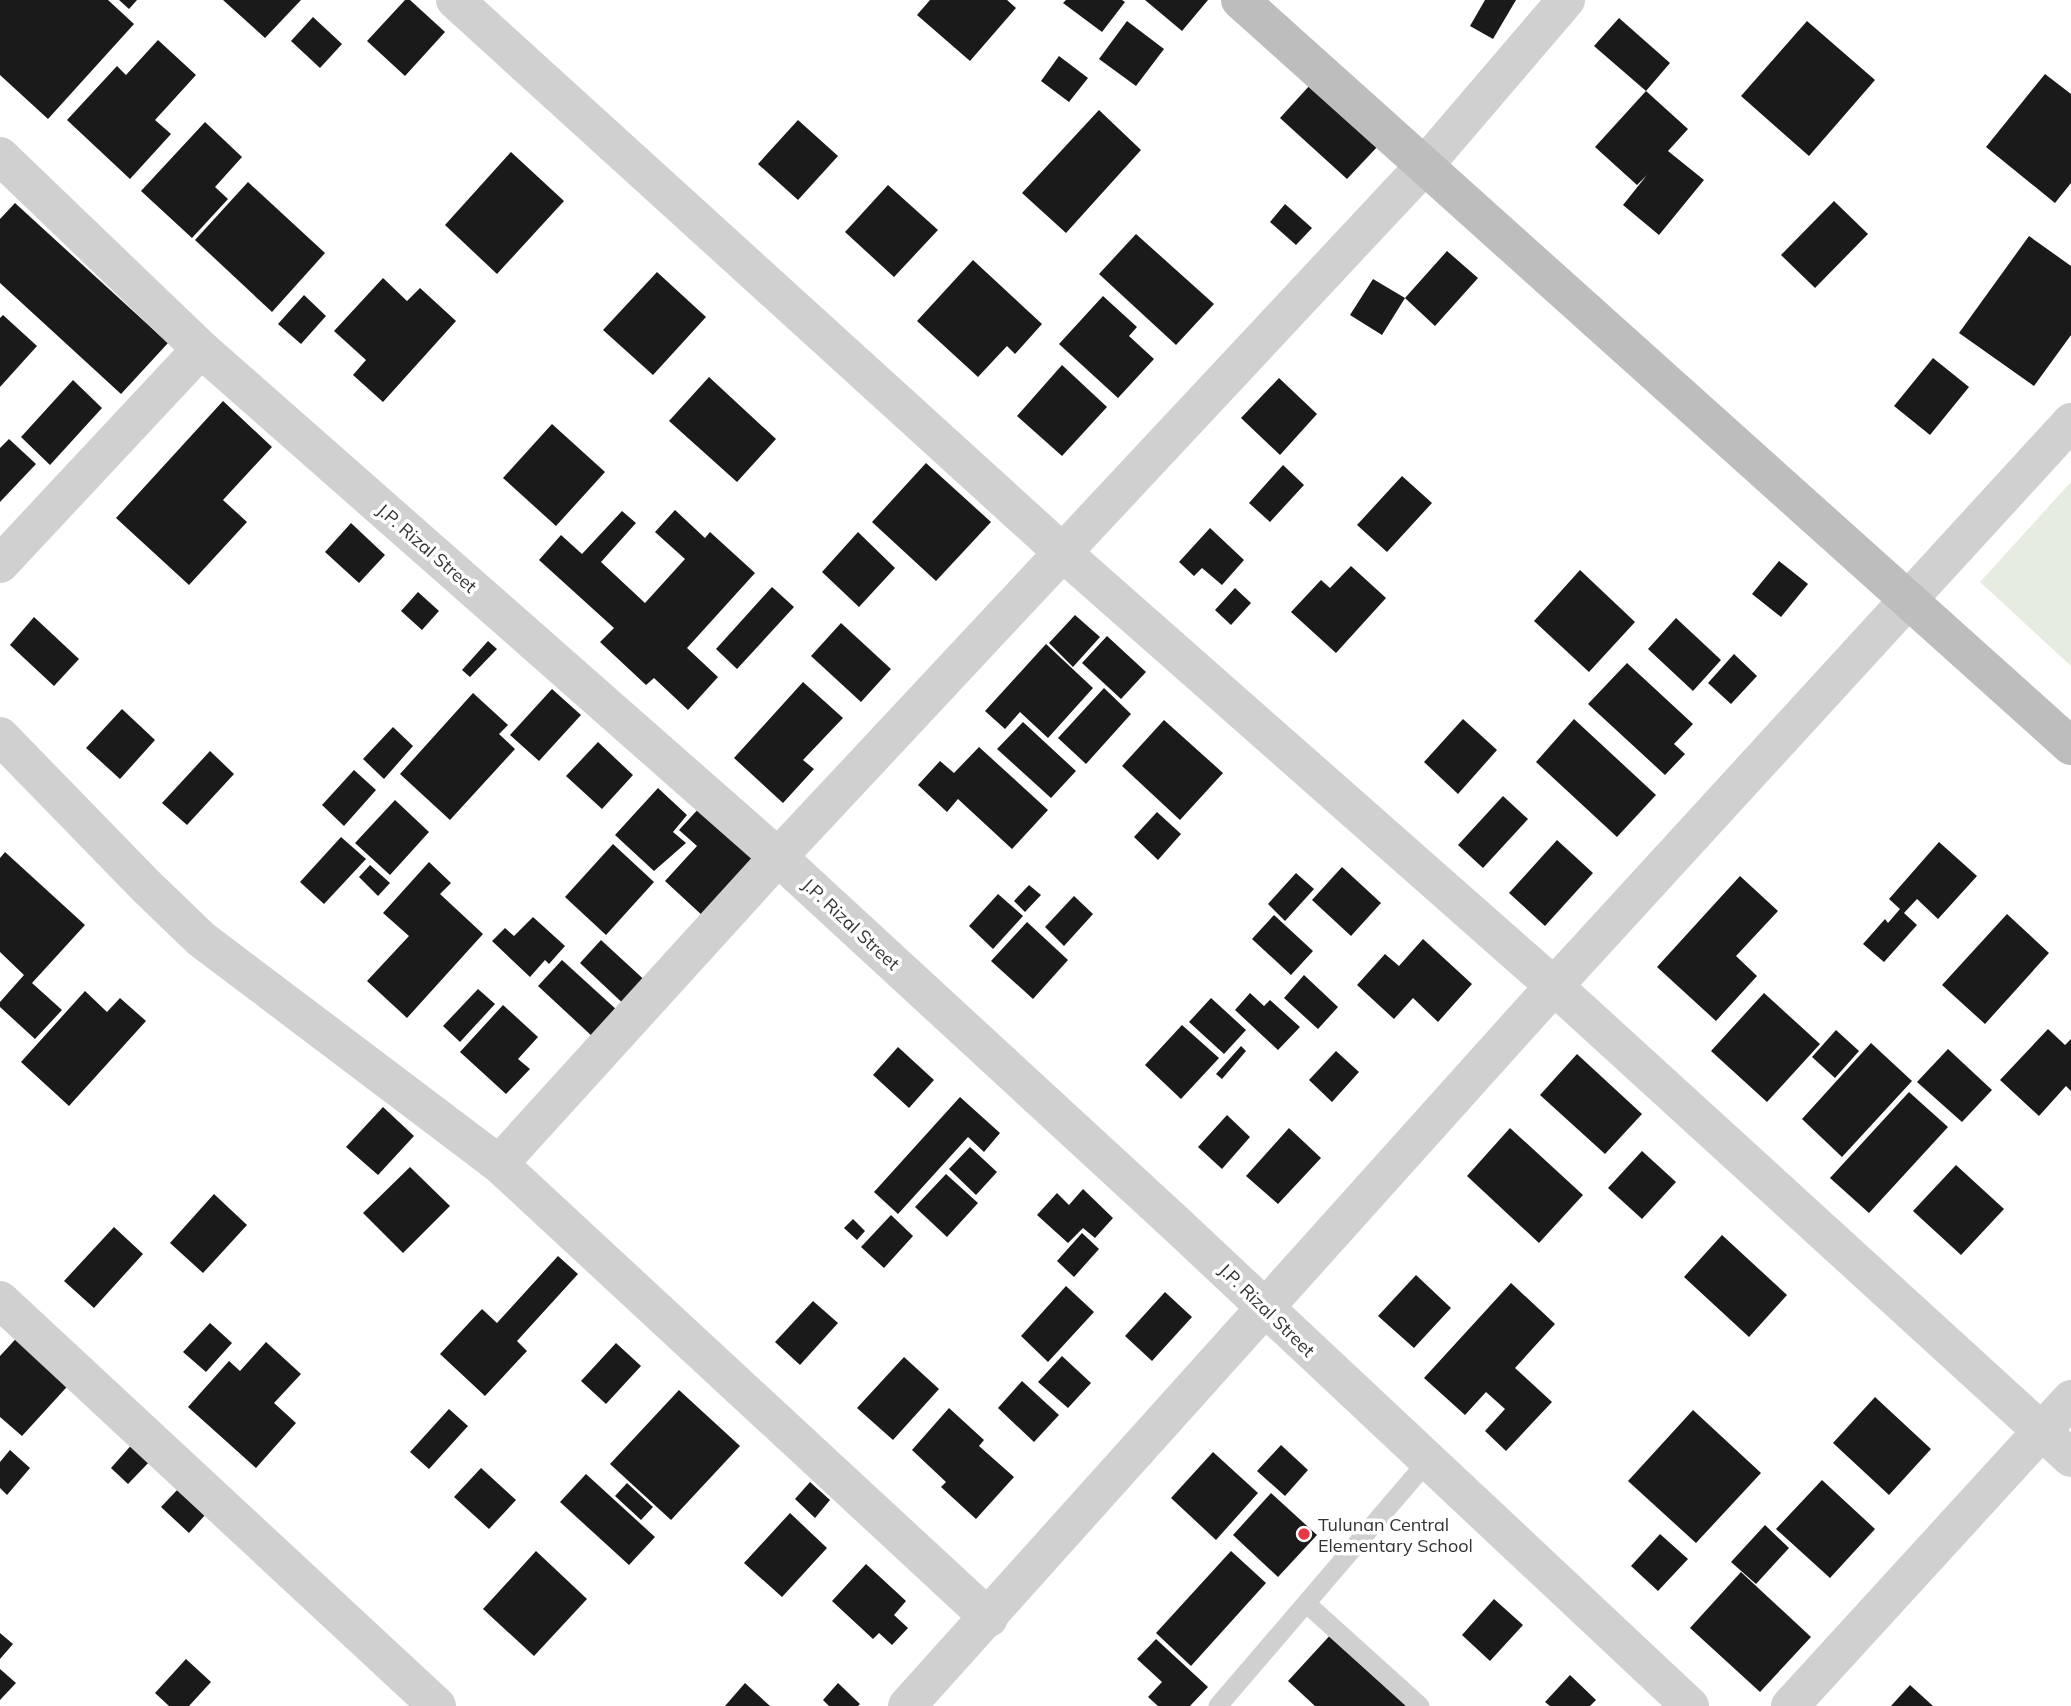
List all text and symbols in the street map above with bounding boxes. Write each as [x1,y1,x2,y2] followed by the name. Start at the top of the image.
[372,498,482,598] street label: J.P. Rizal Street
[797,873,905,975] street label: J.P. Rizal Street
[1214,1258,1320,1362] street label: J.P. Rizal Street
[1318,1513,1473,1557] place label: Tulunan Central Elementary School
[1296,1526,1312,1542] marker: Tulunan Central Elementary School

